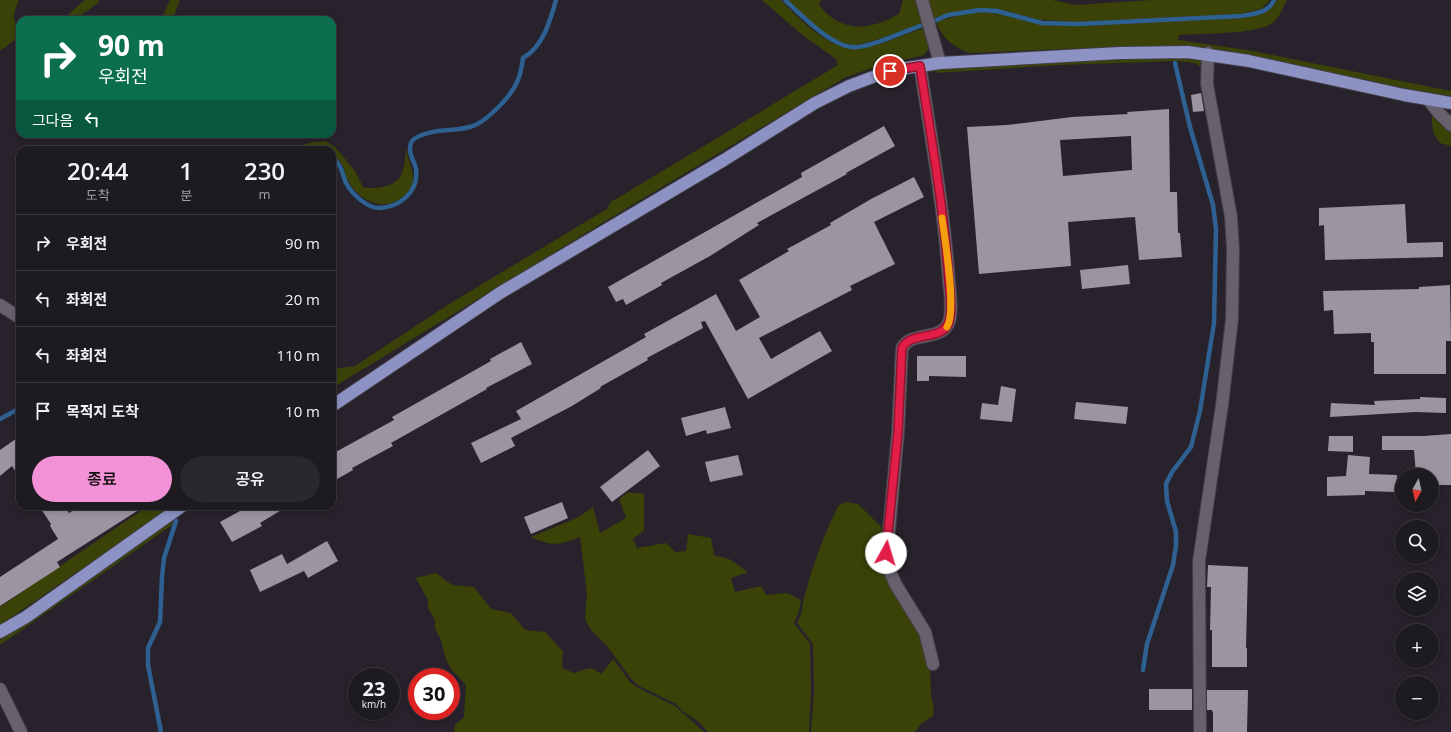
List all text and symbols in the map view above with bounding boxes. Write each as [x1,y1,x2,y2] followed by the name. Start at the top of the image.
[98,26,165,64] text: 90 m
[32,32,84,84] icon: right
[873,54,907,88] pin
[879,60,901,82] icon: arrive
[98,64,148,88] text: 우회전
[81,108,103,130] icon: left
[32,110,73,130] text: 그다음
[67,154,128,187] text: 20:44
[179,154,193,187] text: 1
[244,154,285,187] text: 230
[258,185,271,203] text: m
[86,186,110,204] text: 도착
[180,186,192,204] text: 분
[32,232,54,254] icon: right
[66,233,107,253] text: 우회전
[285,233,320,253] text: 90 m
[32,288,54,310] icon: left
[66,289,107,309] text: 좌회전
[285,289,320,309] text: 20 m
[32,344,54,366] icon: left
[66,345,107,365] text: 좌회전
[276,345,320,365] text: 110 m
[32,400,54,422] icon: arrive
[66,401,139,421] text: 목적지 도착
[285,401,320,421] text: 10 m
[32,456,172,502] button: 종료
[180,456,320,502] button: 공유
[1395,468,1439,512] north arrow
[1395,468,1439,720] map controls
[1395,520,1439,564] button: search
[865,532,907,574] position arrow
[1395,572,1439,616] button: layers
[1395,624,1439,668] button: +
[408,668,460,720] speed limit sign: 30
[363,675,385,702] text: 23
[1395,676,1439,720] button: −
[362,697,386,711] text: km/h

